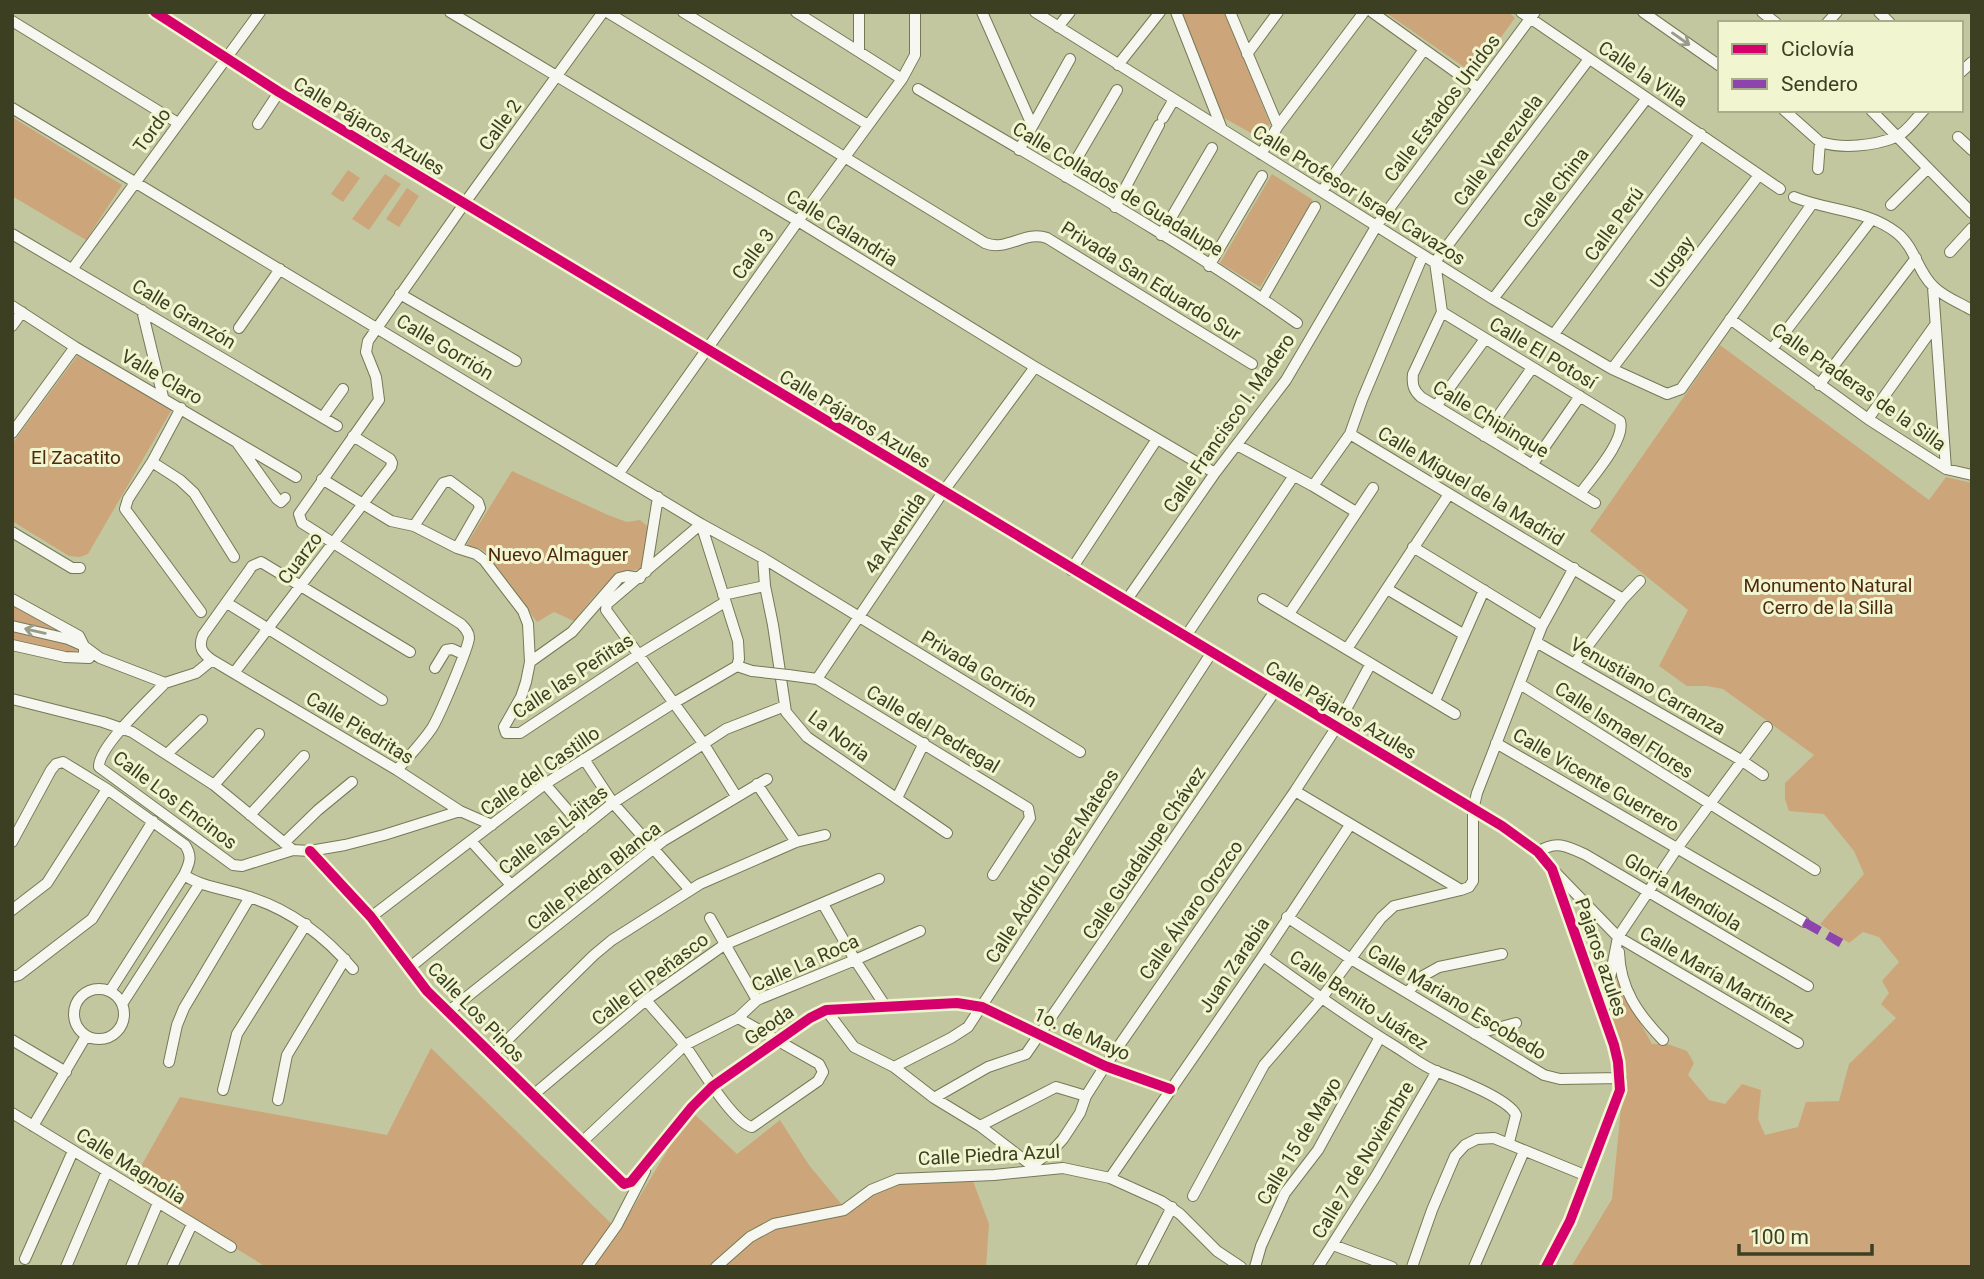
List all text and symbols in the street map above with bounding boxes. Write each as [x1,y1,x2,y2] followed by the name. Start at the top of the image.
[1718,21,1963,112] legend
[1379,30,1505,186] street label: Calle Estados Unidos
[1671,32,1690,46] one-way arrow
[1594,36,1692,112] street label: Calle la Villa
[1781,37,1855,61] text: Ciclovía
[289,72,449,180] street label: Calle Pájaros Azules
[1781,72,1858,96] text: Sendero
[1448,90,1548,210] street label: Calle Venezuela
[474,95,526,155] street label: Calle 2
[128,103,176,157] street label: Tordo
[1008,117,1228,261] street label: Calle Collados de Guadalupe
[1248,120,1470,270] street label: Calle Profesor Israel Cavazos
[1518,143,1594,233] street label: Calle China
[1580,183,1648,265] street label: Calle Perú
[782,185,902,271] street label: Calle Calandria
[1057,216,1246,346] street label: Privada San Eduardo Sur
[727,224,779,284] street label: Calle 3
[1645,231,1699,293] street label: Urugay
[128,274,240,354] street label: Calle Granzón
[392,309,498,385] street label: Calle Gorrión
[1485,312,1602,395] street label: Calle El Potosí
[1767,318,1951,456] street label: Calle Praderas de la Silla
[1158,329,1300,517] street label: Calle Francisco I. Madero
[117,344,207,410] street label: Valle Claro
[775,365,935,473] street label: Calle Pájaros Azules
[1429,375,1553,463] street label: Calle Chipinque
[1374,421,1568,551] street label: Calle Miguel de la Madrid
[31,446,121,469] park label: El Zacatito
[859,488,931,578] street label: 4a Avenida
[273,527,327,589] street label: Cuarzo
[488,543,629,566] park label: Nuevo Almaguer
[1744,574,1912,619] park label: Monumento Natural Cerro de la Silla
[24,624,47,637] one-way arrow
[917,625,1041,713] street label: Privada Gorrión
[508,628,638,724] street label: Calle las Peñitas
[1566,632,1730,740] street label: Venustiano Carranza
[1261,656,1421,764] street label: Calle Pájaros Azules
[1551,677,1697,783] street label: Calle Ismael Flores
[862,680,1004,778] street label: Calle del Pedregal
[302,687,418,769] street label: Calle Piedritas
[804,705,874,767] street label: La Noria
[476,721,604,821] street label: Calle del Castillo
[1509,723,1683,837] street label: Calle Vicente Guerrero
[108,746,242,854] street label: Calle Los Encinos
[1078,762,1210,944] street label: Calle Guadalupe Chávez
[980,764,1124,968] street label: Calle Adolfo López Mateos
[494,780,612,880] street label: Calle las Lajitas
[523,817,665,935] street label: Calle Piedra Blanca
[1134,836,1248,984] street label: Calle Álvaro Orozco
[1620,848,1746,936] street label: Gloria Mendiola
[1570,895,1632,1019] street label: Pajaros azules
[1194,913,1274,1017] street label: Juan Zarabia
[1636,921,1798,1029] street label: Calle María Martínez
[587,928,713,1030] street label: Calle El Peñasco
[748,929,862,997] street label: Calle La Roca
[1363,939,1551,1065] street label: Calle Mariano Escobedo
[1285,945,1433,1055] street label: Calle Benito Juárez
[423,957,529,1067] street label: Calle Los Pinos
[740,1000,798,1050] street label: Geoda
[1030,1003,1134,1065] street label: 1o. de Mayo
[1252,1073,1346,1209] street label: Calle 15 de Mayo
[1307,1077,1419,1243] street label: Calle 7 de Noviembre
[72,1123,190,1209] street label: Calle Magnolia
[917,1140,1061,1170] street label: Calle Piedra Azul
[1739,1212,1872,1256] scale bar
[1750,1225,1809,1249] text: 100 m

